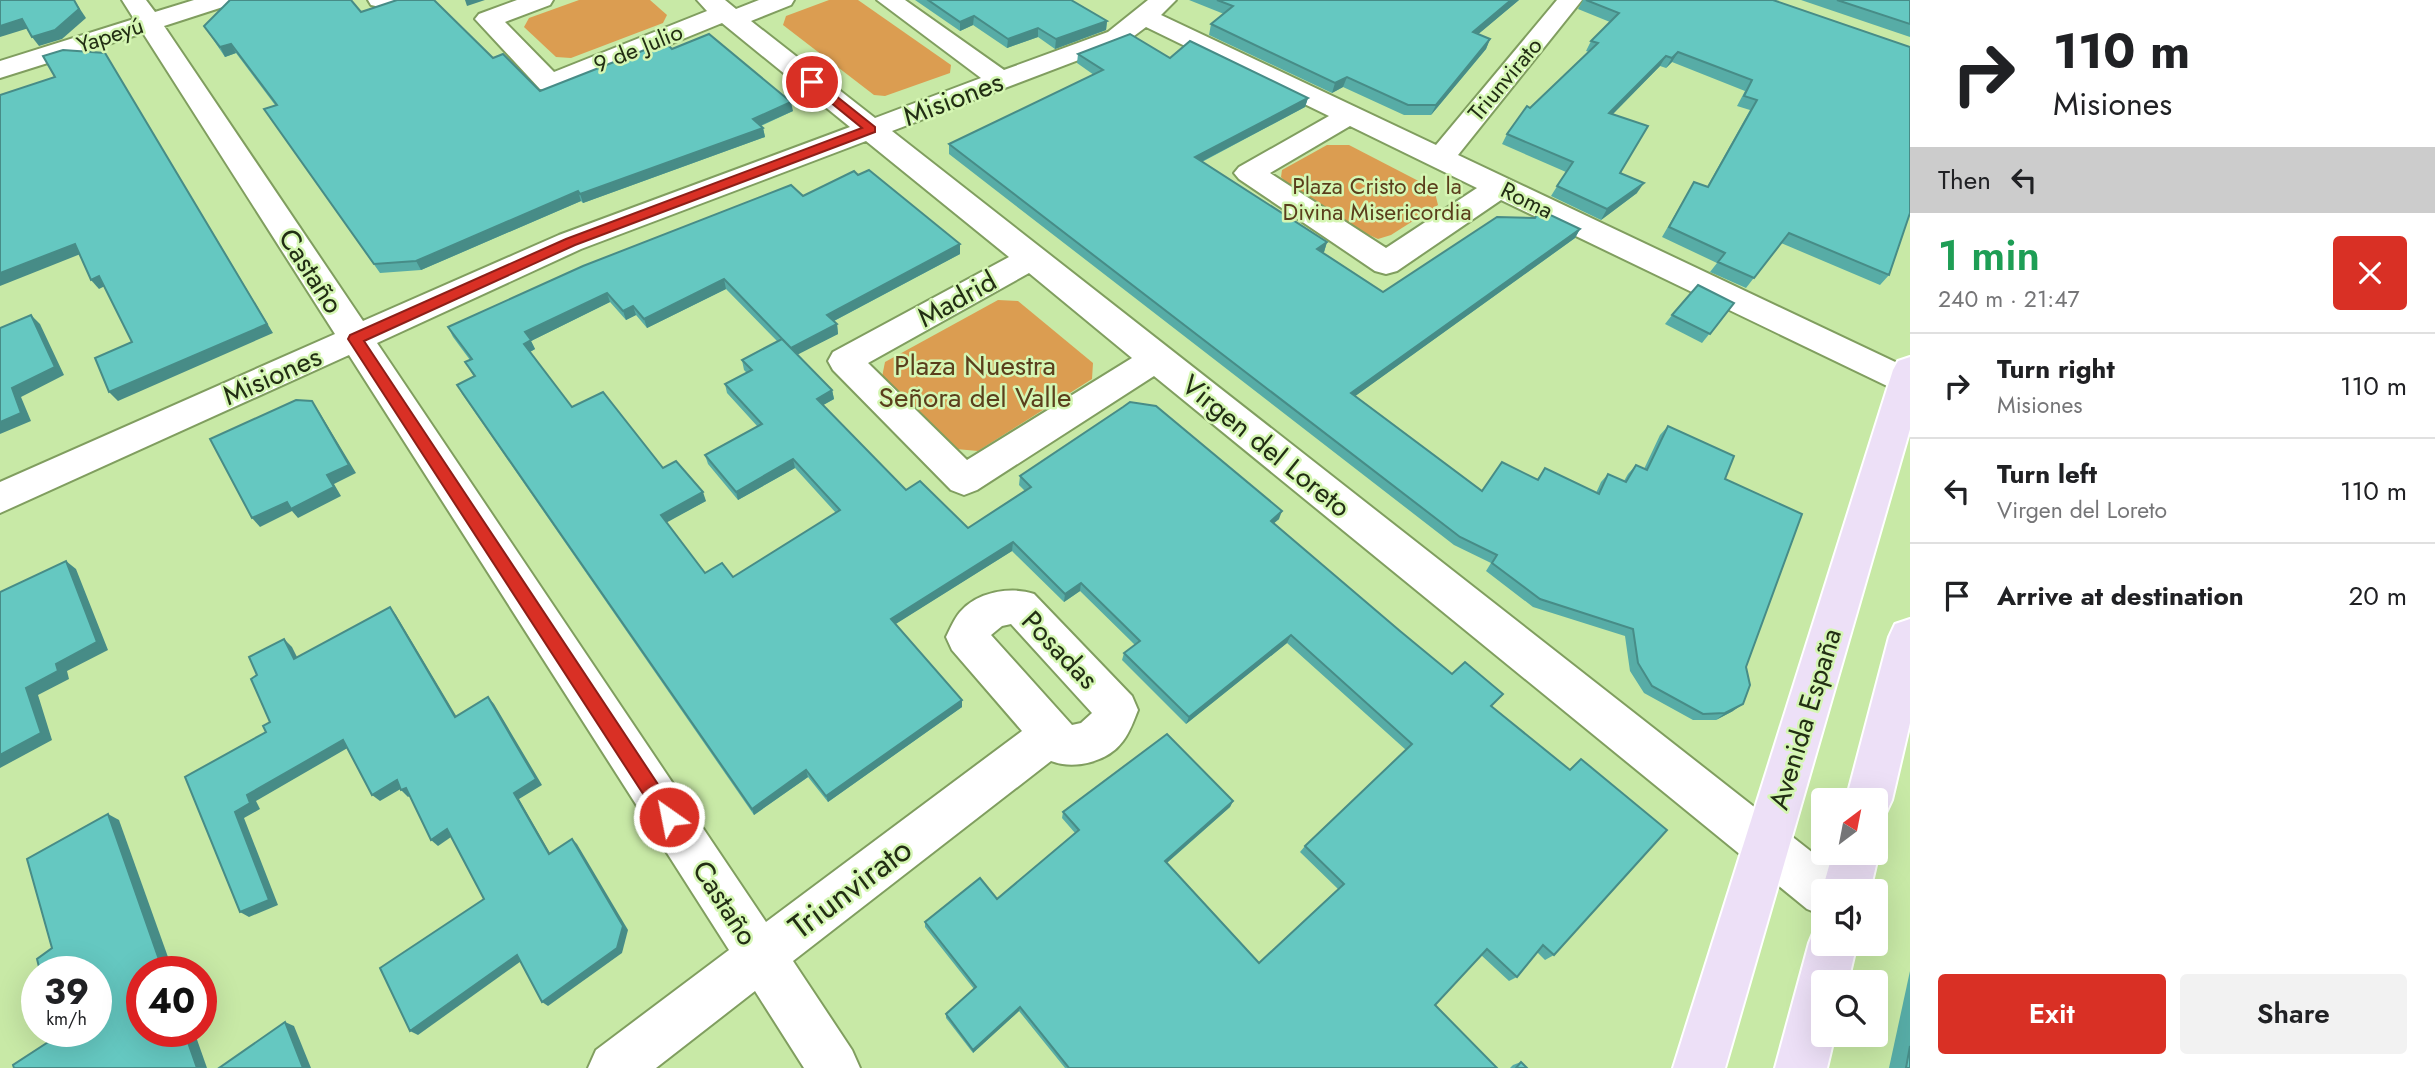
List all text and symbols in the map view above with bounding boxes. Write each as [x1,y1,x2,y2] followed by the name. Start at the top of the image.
[72,8,148,62] street label: Yapeyú
[588,15,688,81] street label: 9 de Julio
[2053,16,2190,86] text: 110 m
[1938,28,2029,119] icon: right
[1460,30,1550,128] street label: Triunvirato
[782,52,842,112] pin
[897,61,1009,137] street label: Misiones
[793,63,831,101] icon: arrive
[2053,81,2172,127] text: Misiones
[1938,161,1991,199] text: Then
[2005,161,2043,199] icon: left
[1283,169,1471,229] park label: Plaza Cristo de la Divina Misericordia
[1495,173,1559,227] street label: Roma
[268,220,354,322] street label: Castaño
[1938,225,2040,286] text: 1 min
[2333,236,2407,310] button: close
[910,260,1004,338] street label: Madrid
[1938,282,2080,316] text: 240 m · 21:47
[216,336,328,416] street label: Misiones
[879,345,1071,418] park label: Plaza Nuestra Señora del Valle
[1997,350,2115,388] text: Turn right
[1173,365,1359,527] street label: Virgen del Loreto
[1938,367,1976,405] icon: right
[2340,367,2407,405] text: 110 m
[1997,388,2083,422] text: Misiones
[1997,455,2097,493] text: Turn left
[1938,472,1976,510] icon: left
[2340,472,2407,510] text: 110 m
[1997,493,2167,527] text: Virgen del Loreto
[1938,577,1976,615] icon: arrive
[1997,577,2244,615] text: Arrive at destination
[2349,577,2407,615] text: 20 m
[1012,601,1108,699] street label: Posadas
[1758,623,1852,815] street label: Avenida España
[632,780,706,854] position arrow
[1811,788,1888,864] north arrow
[1811,788,1888,1047] map controls
[779,826,921,950] street label: Triunvirato
[682,852,768,954] street label: Castaño
[1811,879,1888,956] button: sound
[126,956,217,1047] speed limit sign: 40
[44,967,89,1017] text: 39
[1811,970,1888,1047] button: search
[1938,974,2166,1054] button: Exit
[2180,974,2407,1054] button: Share
[46,1006,87,1032] text: km/h

